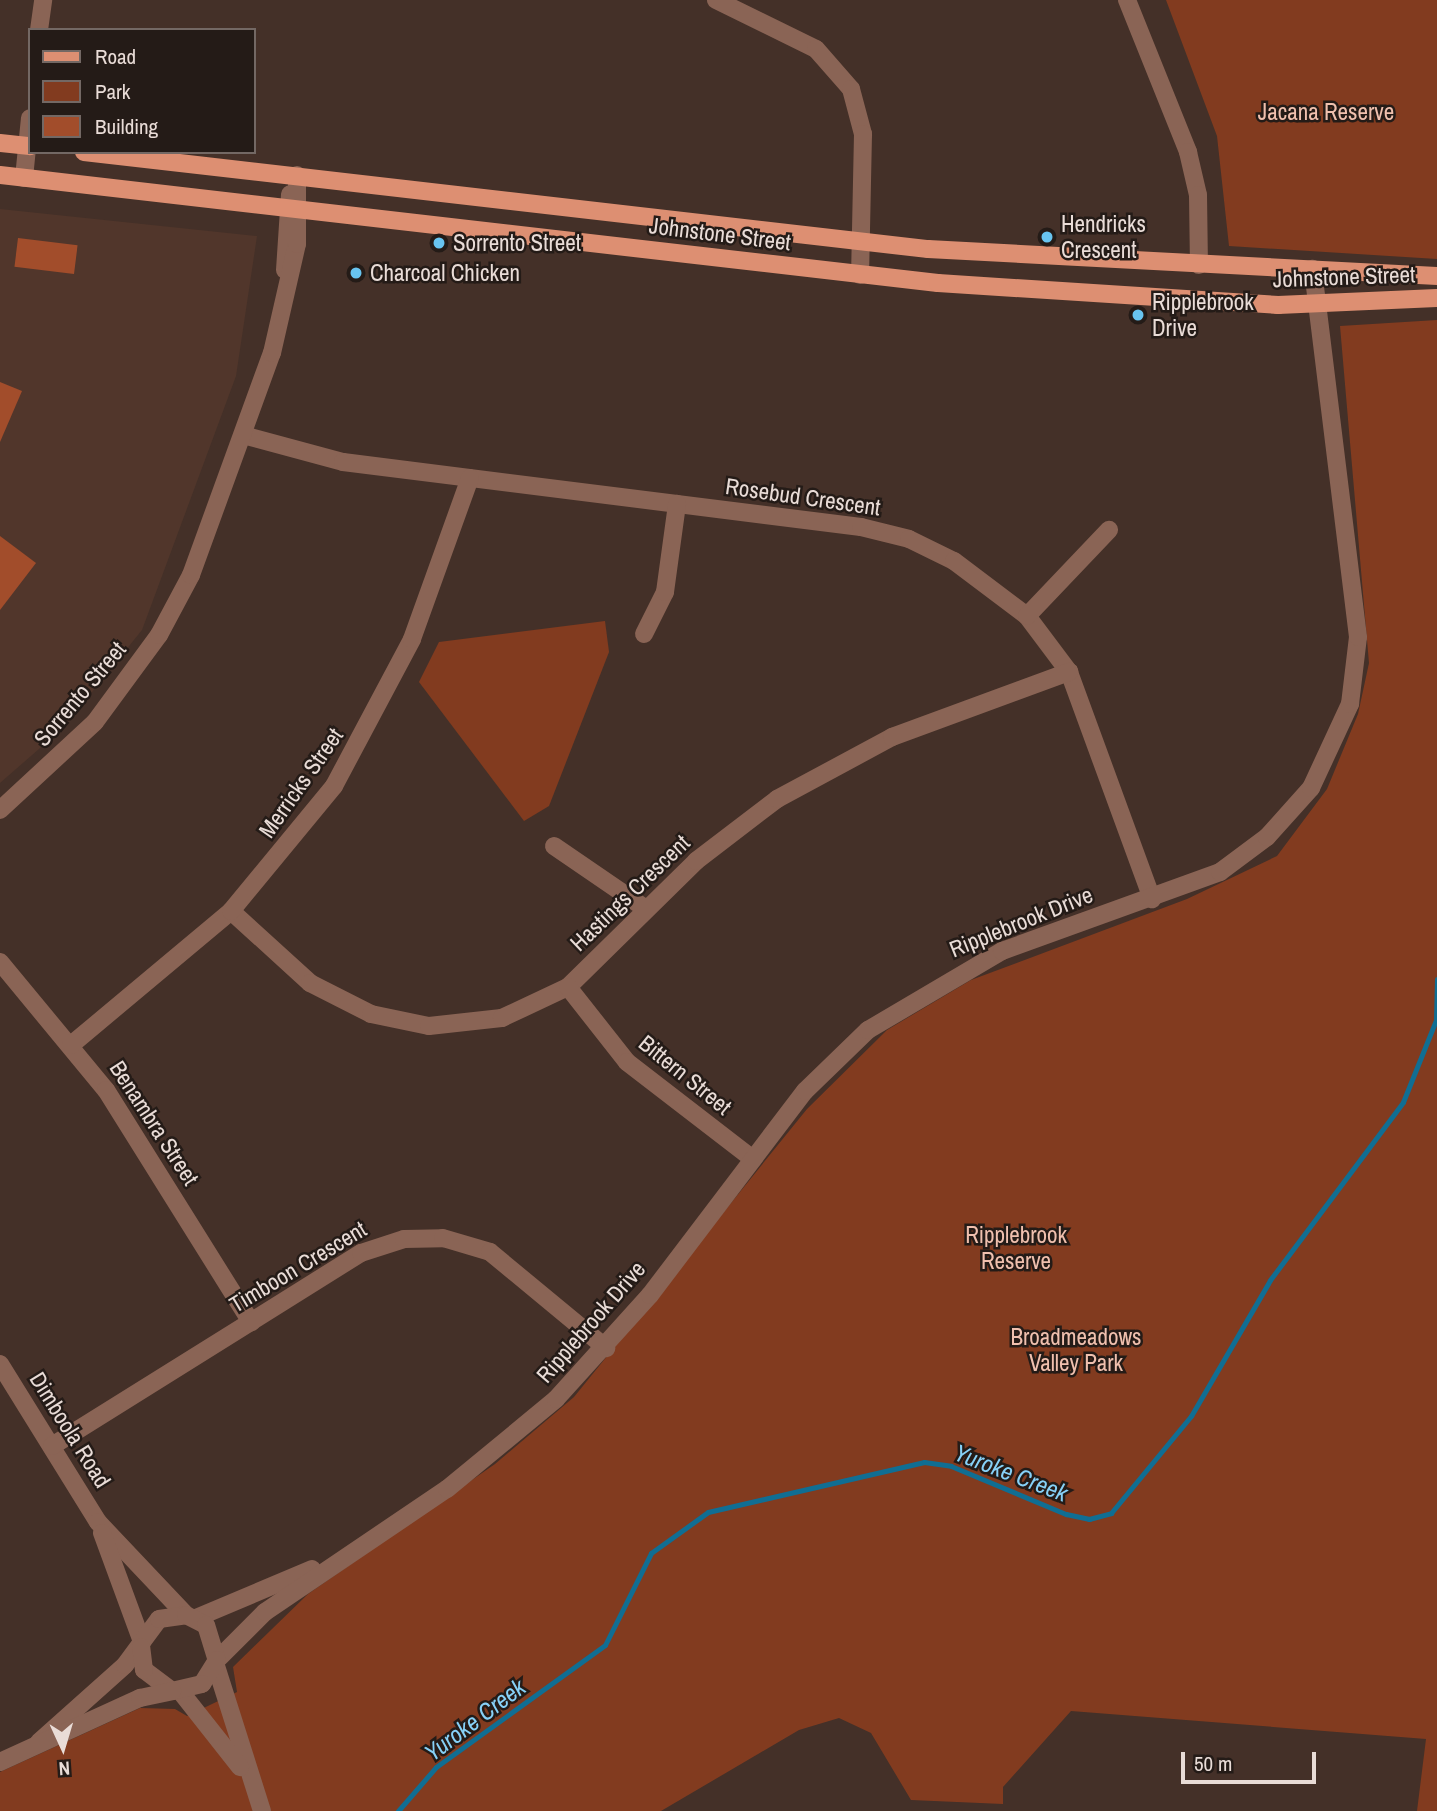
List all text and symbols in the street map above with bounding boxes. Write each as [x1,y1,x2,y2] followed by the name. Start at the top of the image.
[28,28,256,154] legend
[95,42,136,71] text: Road
[95,77,130,106] text: Park
[1258,98,1394,126] park label: Jacana Reserve
[95,112,158,141] text: Building
[1061,210,1146,264] place label: Hendricks Crescent
[648,212,792,256] street label: Johnstone Street
[453,229,581,257] place label: Sorrento Street
[1039,229,1055,245] marker: Hendricks Crescent
[431,235,447,251] marker: Sorrento Street
[370,259,520,287] place label: Charcoal Chicken
[1272,261,1416,293] street label: Johnstone Street
[348,265,364,281] marker: Charcoal Chicken
[1152,288,1254,342] place label: Ripplebrook Drive
[1130,307,1146,323] marker: Ripplebrook Drive
[724,472,882,522] street label: Rosebud Crescent
[28,636,132,752] street label: Sorrento Street
[253,723,349,843] street label: Merricks Street
[565,829,695,957] street label: Hastings Crescent
[945,881,1097,963] street label: Ripplebrook Drive
[633,1029,737,1121] street label: Bittern Street
[104,1056,204,1190] street label: Benambra Street
[225,1215,371,1319] street label: Timboon Crescent
[965,1221,1067,1275] park label: Ripplebrook Reserve
[531,1256,651,1388] street label: Ripplebrook Drive
[1010,1323,1142,1377] park label: Broadmeadows Valley Park
[24,1367,116,1493] street label: Dimboola Road
[950,1438,1072,1508] water label: Yuroke Creek
[419,1673,531,1767] water label: Yuroke Creek
[28,1713,98,1783] north arrow
[1185,1738,1320,1782] scale bar
[1194,1749,1232,1778] text: 50 m
[58,1756,71,1782] text: N

